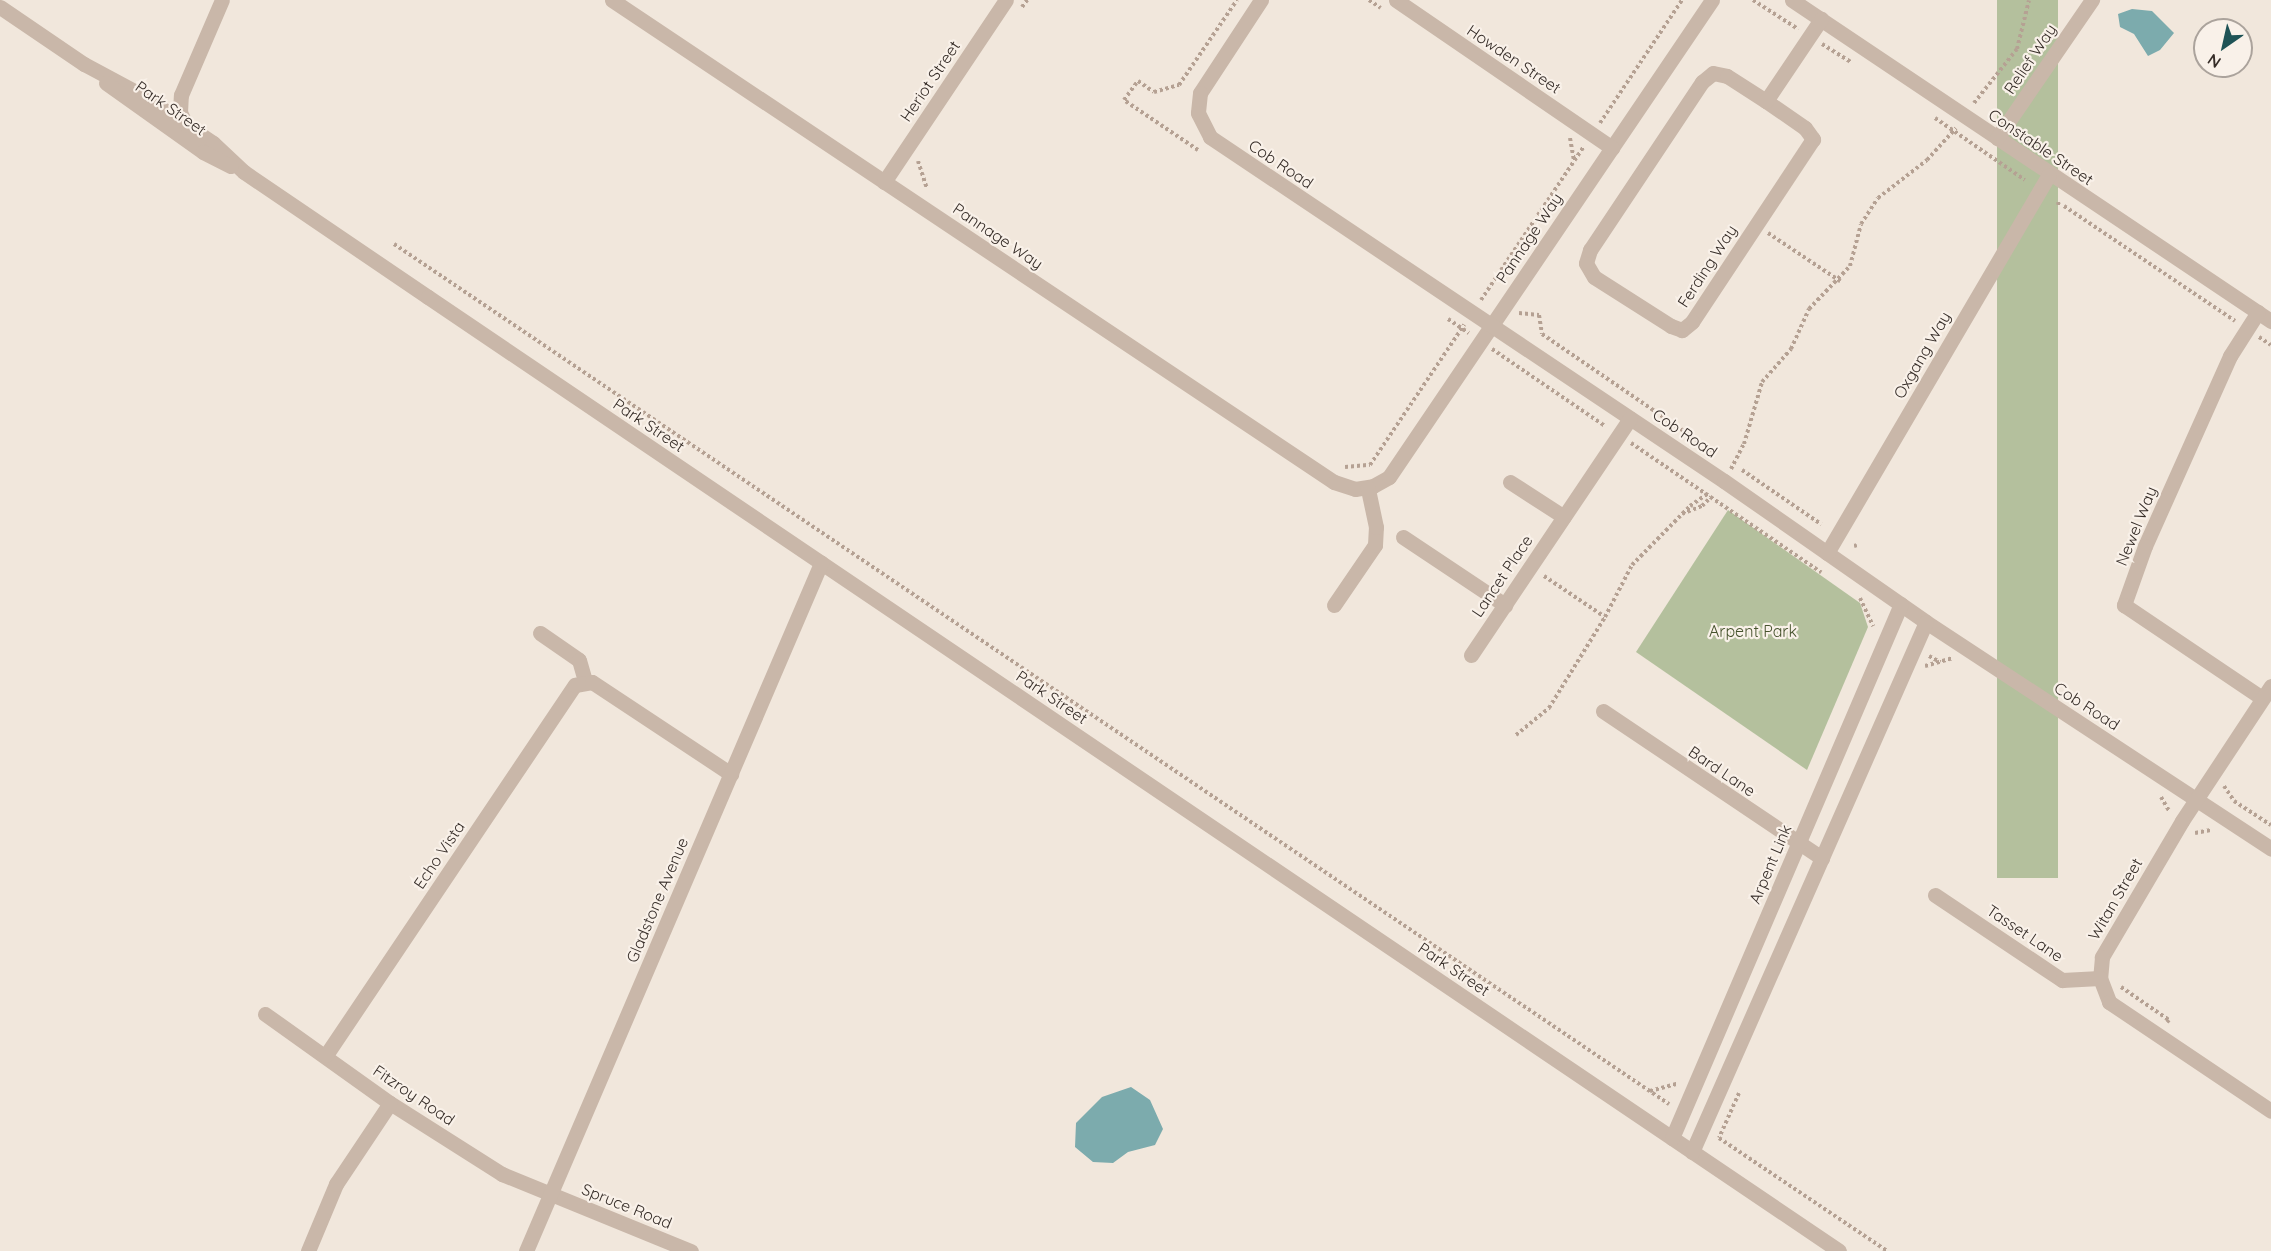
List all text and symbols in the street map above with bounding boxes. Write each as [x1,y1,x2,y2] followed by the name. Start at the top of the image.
[2193,18,2253,78] north arrow
[1463,20,1565,98] street label: Howden Street
[2000,20,2060,98] street label: Relief Way
[896,37,964,125] street label: Heriot Street
[2204,50,2225,73] text: N
[132,77,210,139] street label: Park Street
[1985,105,2097,189] street label: Constable Street
[1245,135,1317,193] street label: Cob Road
[1492,189,1566,287] street label: Pannage Way
[949,199,1047,273] street label: Pannage Way
[1673,221,1741,311] street label: Ferding Way
[1889,308,1955,402] street label: Oxgang Way
[610,394,688,456] street label: Park Street
[1649,404,1721,462] street label: Cob Road
[2111,484,2161,568] street label: Newel Way
[1468,531,1536,621] street label: Lancet Place
[1709,621,1797,641] park label: Arpent Park
[1013,666,1091,728] street label: Park Street
[2051,678,2123,734] street label: Cob Road
[1685,742,1759,800] street label: Bard Lane
[409,818,469,892] street label: Echo Vista
[1745,822,1795,906] street label: Arpent Link
[622,835,692,965] street label: Gladstone Avenue
[2084,855,2146,943] street label: Witan Street
[1983,900,2067,966] street label: Tasset Lane
[1415,938,1493,1000] street label: Park Street
[370,1061,458,1129] street label: Fitzroy Road
[579,1179,675,1233] street label: Spruce Road

